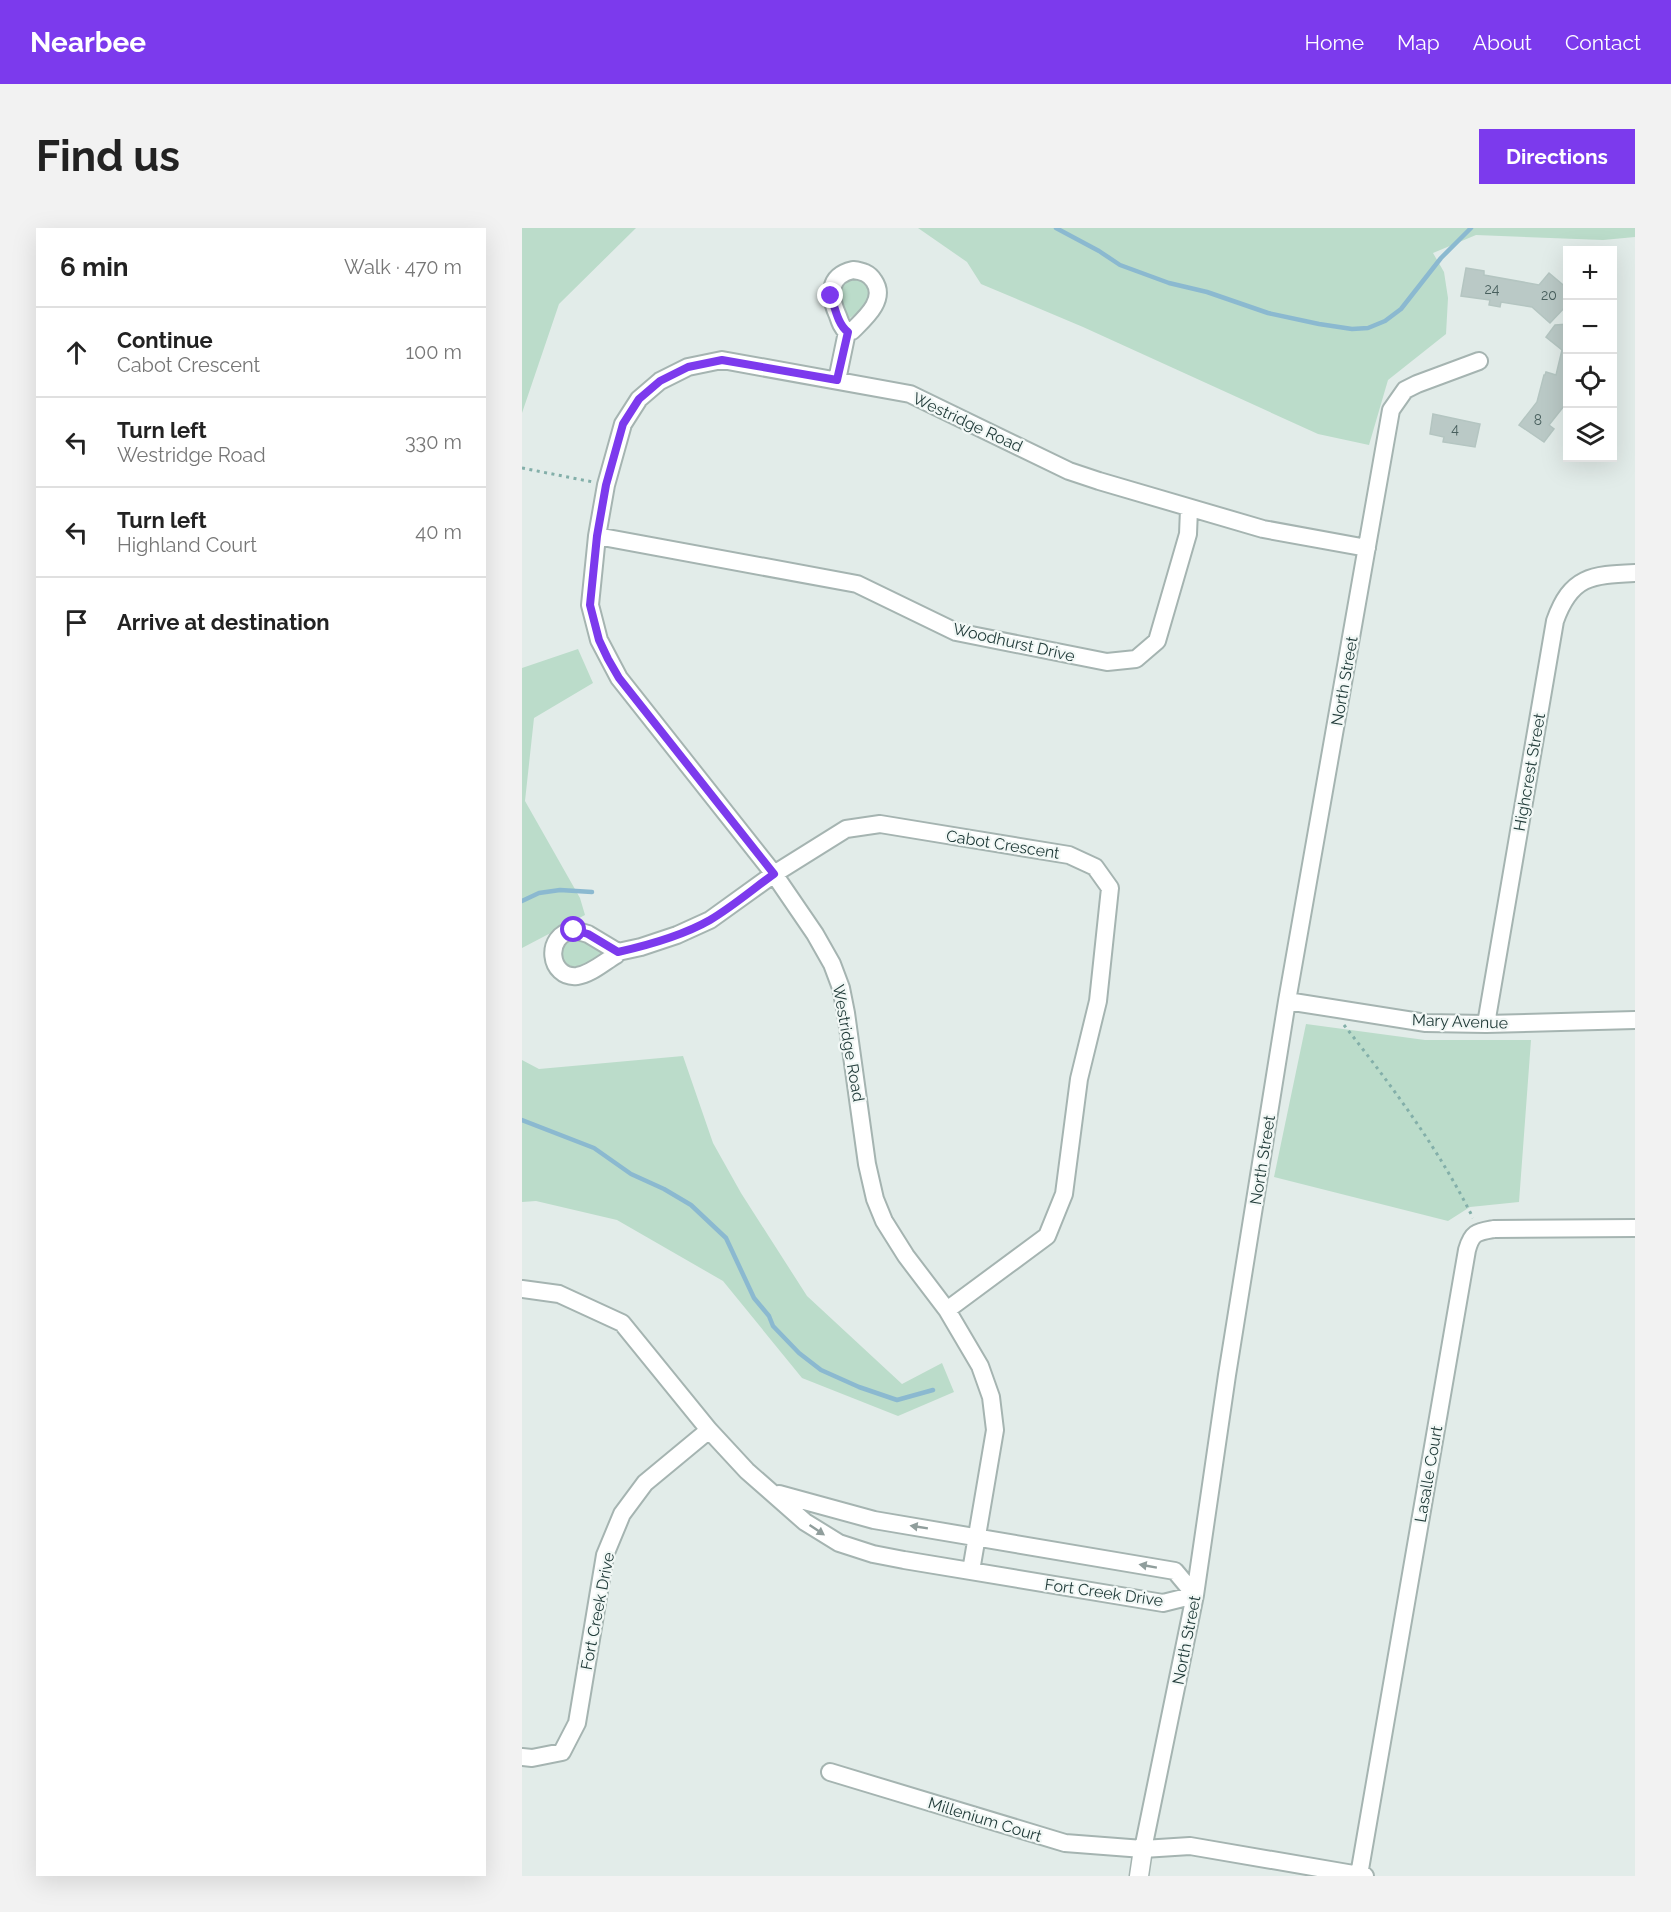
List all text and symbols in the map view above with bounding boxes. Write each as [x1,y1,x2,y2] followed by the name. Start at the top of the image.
[30,26,146,59] text: Nearbee
[1305,30,1364,55] text: Home
[1397,30,1440,55] text: Map
[1473,30,1532,55] text: About
[1565,30,1641,55] text: Contact
[1479,129,1635,184] button: Directions
[36,132,180,181] text: Find us
[1563,246,1617,462] map controls
[1563,246,1617,300] button: +
[60,252,129,282] text: 6 min
[344,255,462,279] text: Walk · 470 m
[1485,281,1500,297] house number: 24
[817,282,843,308] route end
[1541,287,1557,303] house number: 20
[1563,300,1617,354] button: −
[117,327,213,353] text: Continue
[60,336,93,369] icon: ahead
[405,340,462,364] text: 100 m
[117,353,260,377] text: Cabot Crescent
[1563,354,1617,408] button: locate
[910,389,1026,456] street label: Westridge Road
[1563,408,1617,462] button: layers
[1534,412,1542,428] house number: 8
[117,417,207,443] text: Turn left
[1451,421,1459,437] house number: 4
[60,426,93,459] icon: left
[405,430,462,454] text: 330 m
[117,443,266,467] text: Westridge Road
[117,507,207,533] text: Turn left
[60,516,93,549] icon: left
[415,520,462,544] text: 40 m
[117,533,257,557] text: Highland Court
[60,606,93,639] icon: arrive
[117,609,330,635] text: Arrive at destination
[951,619,1077,666] street label: Woodhurst Drive
[1327,634,1362,727] street label: North Street
[1510,711,1549,833] street label: Highcrest Street
[945,826,1062,863] street label: Cabot Crescent
[560,916,586,942] route start
[829,983,868,1103] street label: Westridge Road
[1412,1010,1508,1033] street label: Mary Avenue
[1246,1113,1279,1206] street label: North Street
[1411,1424,1446,1524] street label: Lasalle Court
[909,1522,928,1531] one-way arrow
[808,1524,824,1536] one-way arrow
[577,1551,618,1671] street label: Fort Creek Drive
[1139,1561,1158,1570] one-way arrow
[1044,1575,1164,1610] street label: Fort Creek Drive
[1169,1593,1205,1686] street label: North Street
[926,1793,1045,1846] street label: Millenium Court

